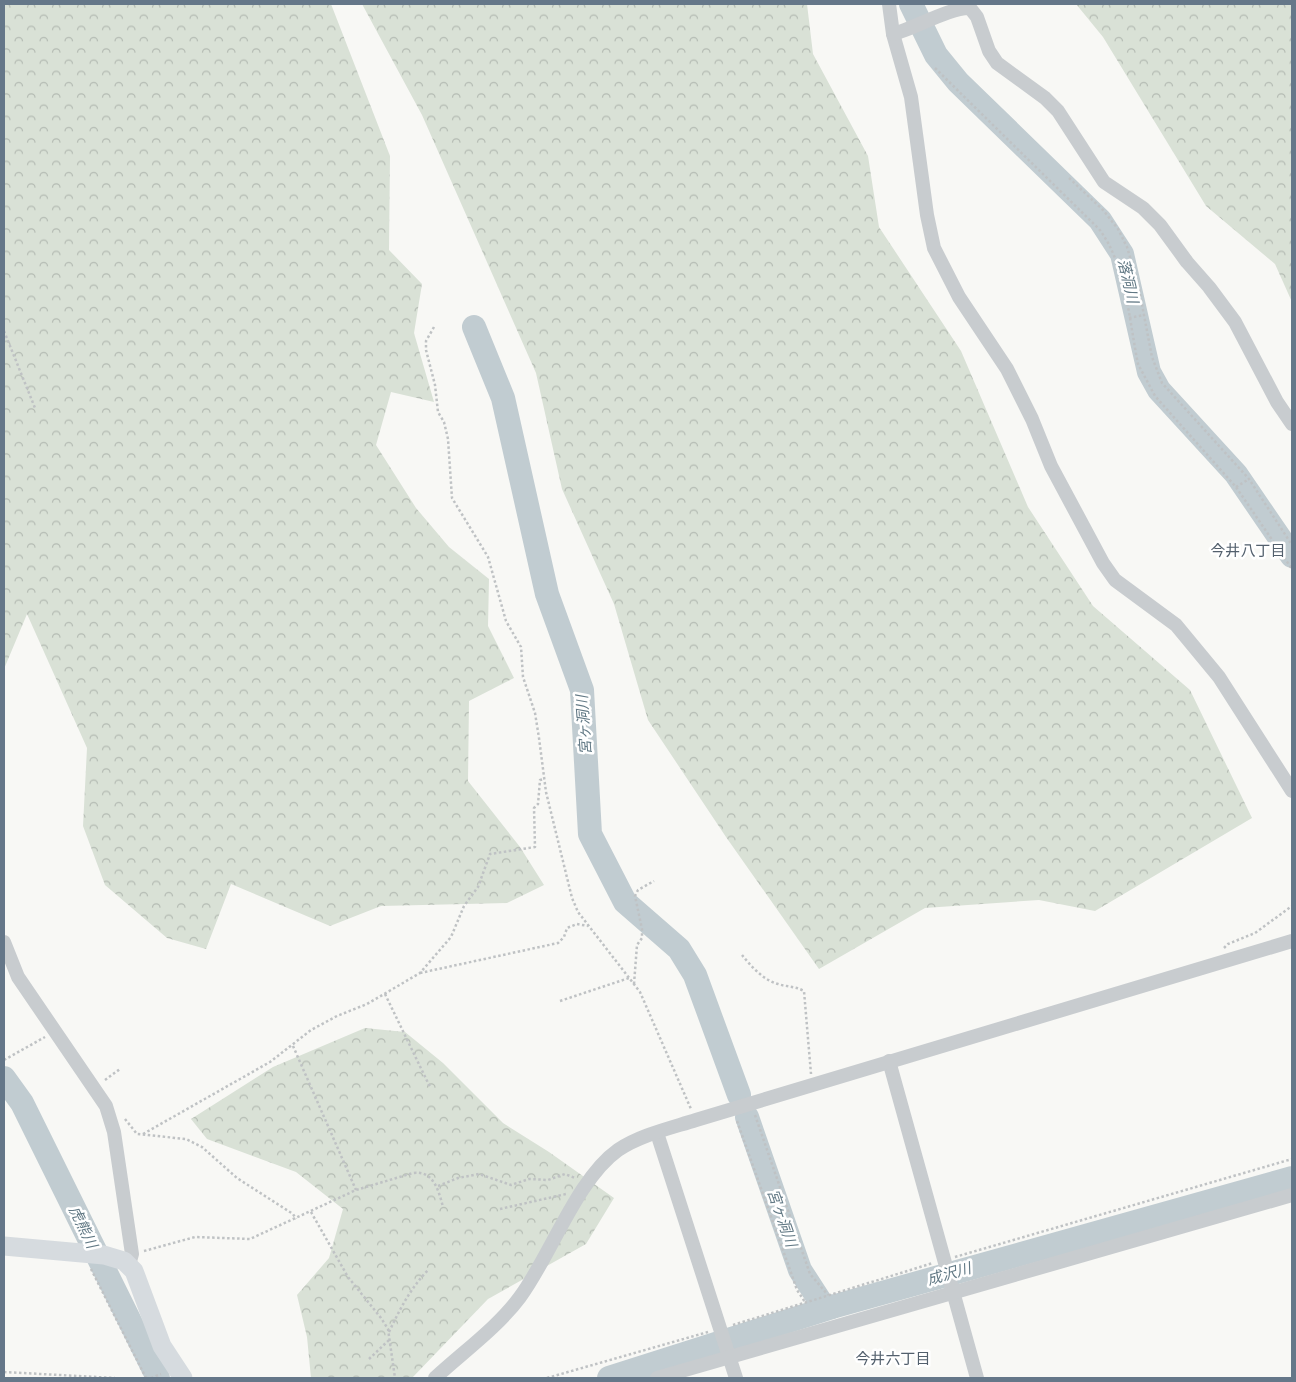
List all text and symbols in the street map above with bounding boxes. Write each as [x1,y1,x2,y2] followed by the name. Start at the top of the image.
[1114,257,1142,307] water label: 落洞川
[1210,542,1286,560] district label: 今井八丁目
[573,692,595,756] water label: 宮ヶ洞川
[764,1187,801,1251] water label: 宮ヶ洞川
[65,1203,102,1253] water label: 虎熊川
[925,1259,975,1289] water label: 成沢川
[855,1350,931,1368] district label: 今井六丁目

